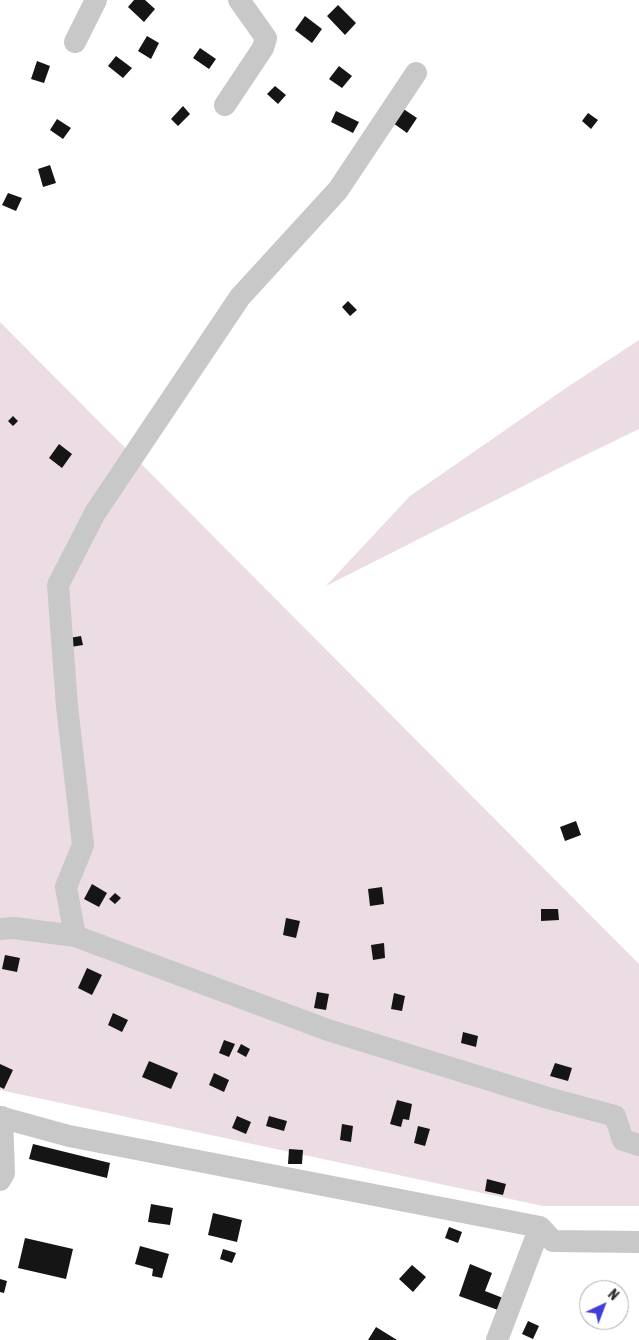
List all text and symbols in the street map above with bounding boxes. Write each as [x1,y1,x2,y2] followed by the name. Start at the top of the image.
[579,1280,629,1330] north arrow
[605,1286,622,1303] text: N

